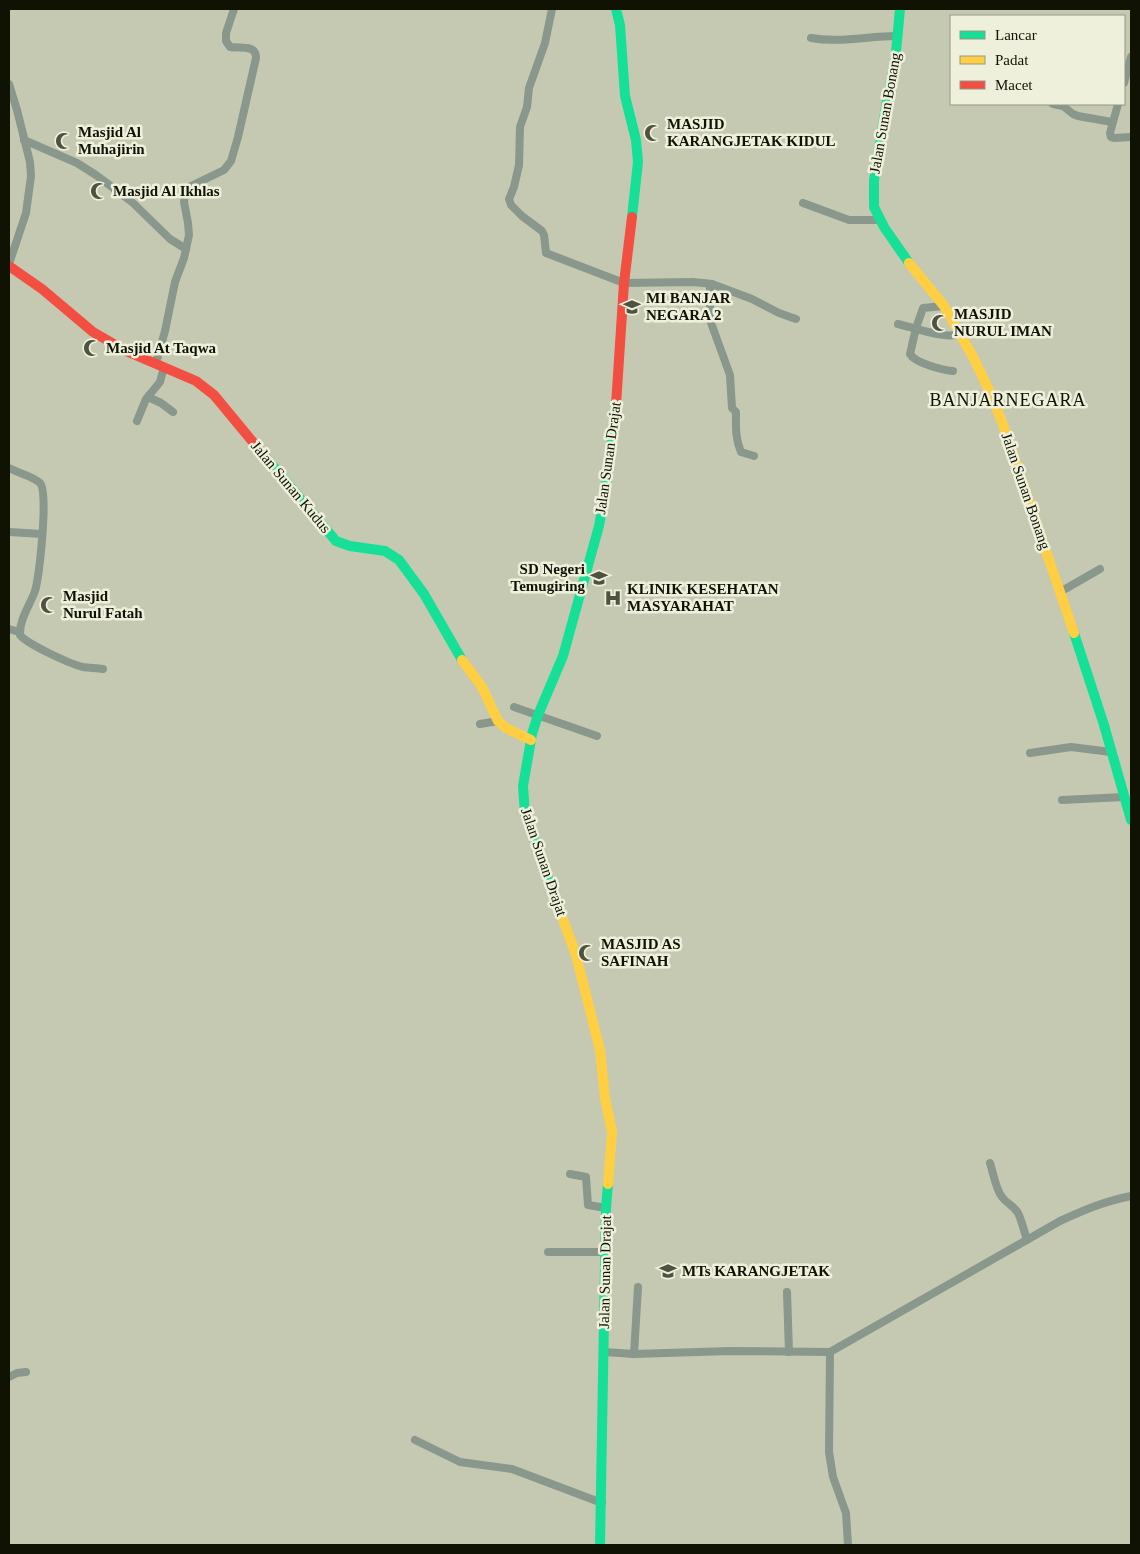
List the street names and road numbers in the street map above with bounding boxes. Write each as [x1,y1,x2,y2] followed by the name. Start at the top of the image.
[866,51,904,175] street label: Jalan Sunan Bonang
[592,400,624,515] street label: Jalan Sunan Drajat
[998,430,1054,552] street label: Jalan Sunan Bonang
[248,438,334,536] street label: Jalan Sunan Kudus
[518,806,570,919] street label: Jalan Sunan Drajat
[596,1214,614,1329] street label: Jalan Sunan Drajat

